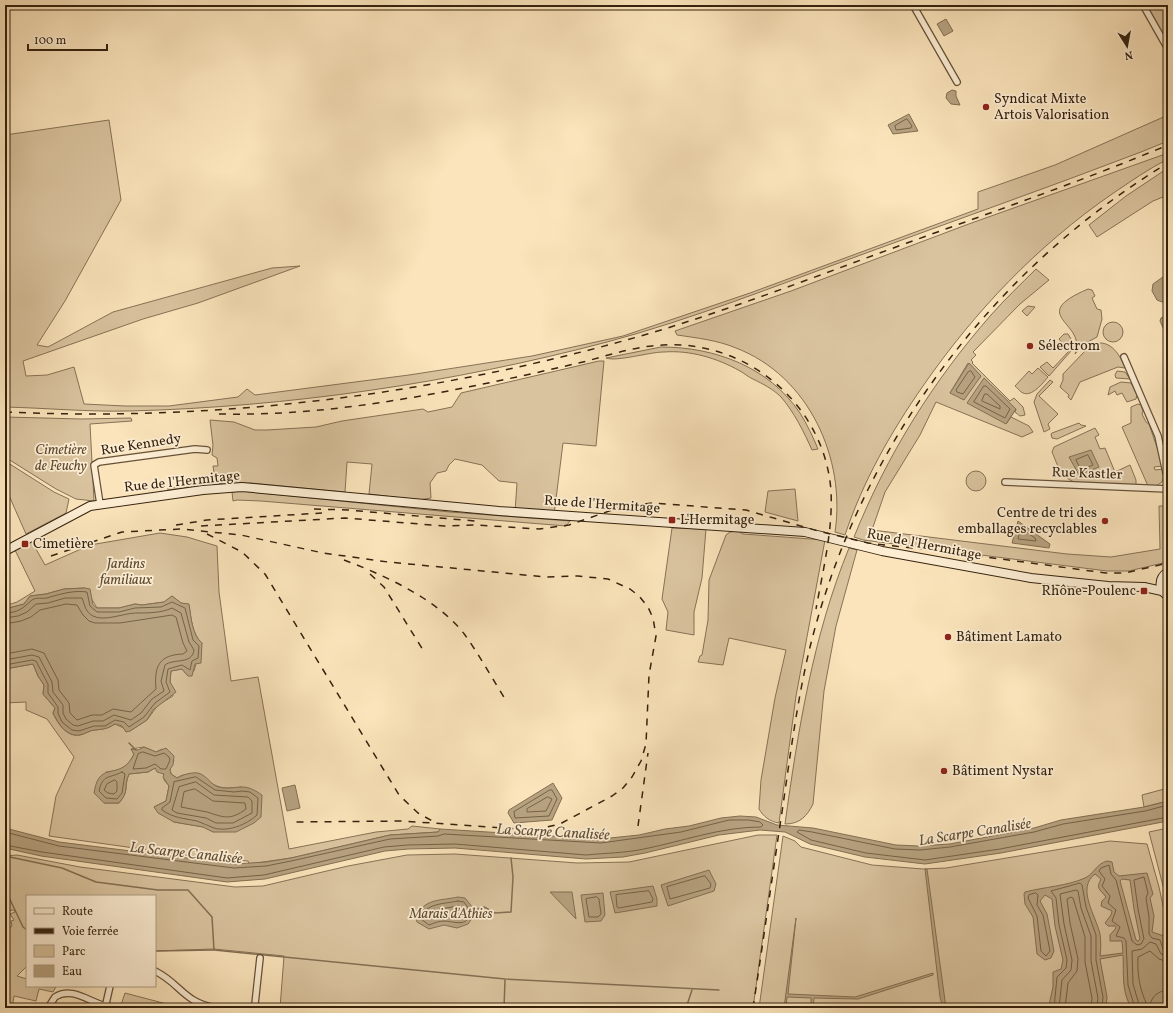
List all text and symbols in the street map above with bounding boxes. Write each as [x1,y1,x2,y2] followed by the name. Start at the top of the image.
[28,26,107,52] scale bar
[1107,26,1147,66] north arrow
[34,33,67,49] text: 100 m
[1123,46,1134,62] text: N
[994,90,1109,125] place label: Syndicat Mixte Artois Valorisation
[981,102,991,112] marker: Syndicat Mixte Artois Valorisation
[1038,337,1100,356] place label: Sélectrom
[1025,341,1035,351] marker: Sélectrom
[99,429,183,461] street label: Rue Kennedy
[35,441,88,476] park label: Cimetière de Feuchy
[1051,463,1123,485] street label: Rue Kastler
[123,466,241,498] street label: Rue de l'Hermitage
[543,491,661,519] street label: Rue de l'Hermitage
[958,504,1097,539] place label: Centre de tri des emballages recyclables
[680,511,755,530] place label: L'Hermitage
[667,515,677,525] marker: L'Hermitage
[1100,516,1110,526] marker: Centre de tri des emballages recyclables
[865,525,983,565] street label: Rue de l'Hermitage
[33,535,94,554] place label: Cimetière
[20,539,30,549] marker: Cimetière
[97,555,153,590] park label: Jardins familiaux
[1042,582,1136,601] place label: Rhône-Poulenc
[1139,586,1149,596] marker: Rhône-Poulenc
[956,628,1062,647] place label: Bâtiment Lamato
[943,632,953,642] marker: Bâtiment Lamato
[952,762,1054,781] place label: Bâtiment Nystar
[939,766,949,776] marker: Bâtiment Nystar
[917,814,1033,852] water label: La Scarpe Canalisée
[496,820,611,846] water label: La Scarpe Canalisée
[128,838,244,870] water label: La Scarpe Canalisée
[26,895,156,987] legend
[62,904,93,920] text: Route
[408,905,493,924] park label: Marais d'Athies
[62,924,119,940] text: Voie ferrée
[62,944,85,960] text: Parc
[62,964,82,980] text: Eau

